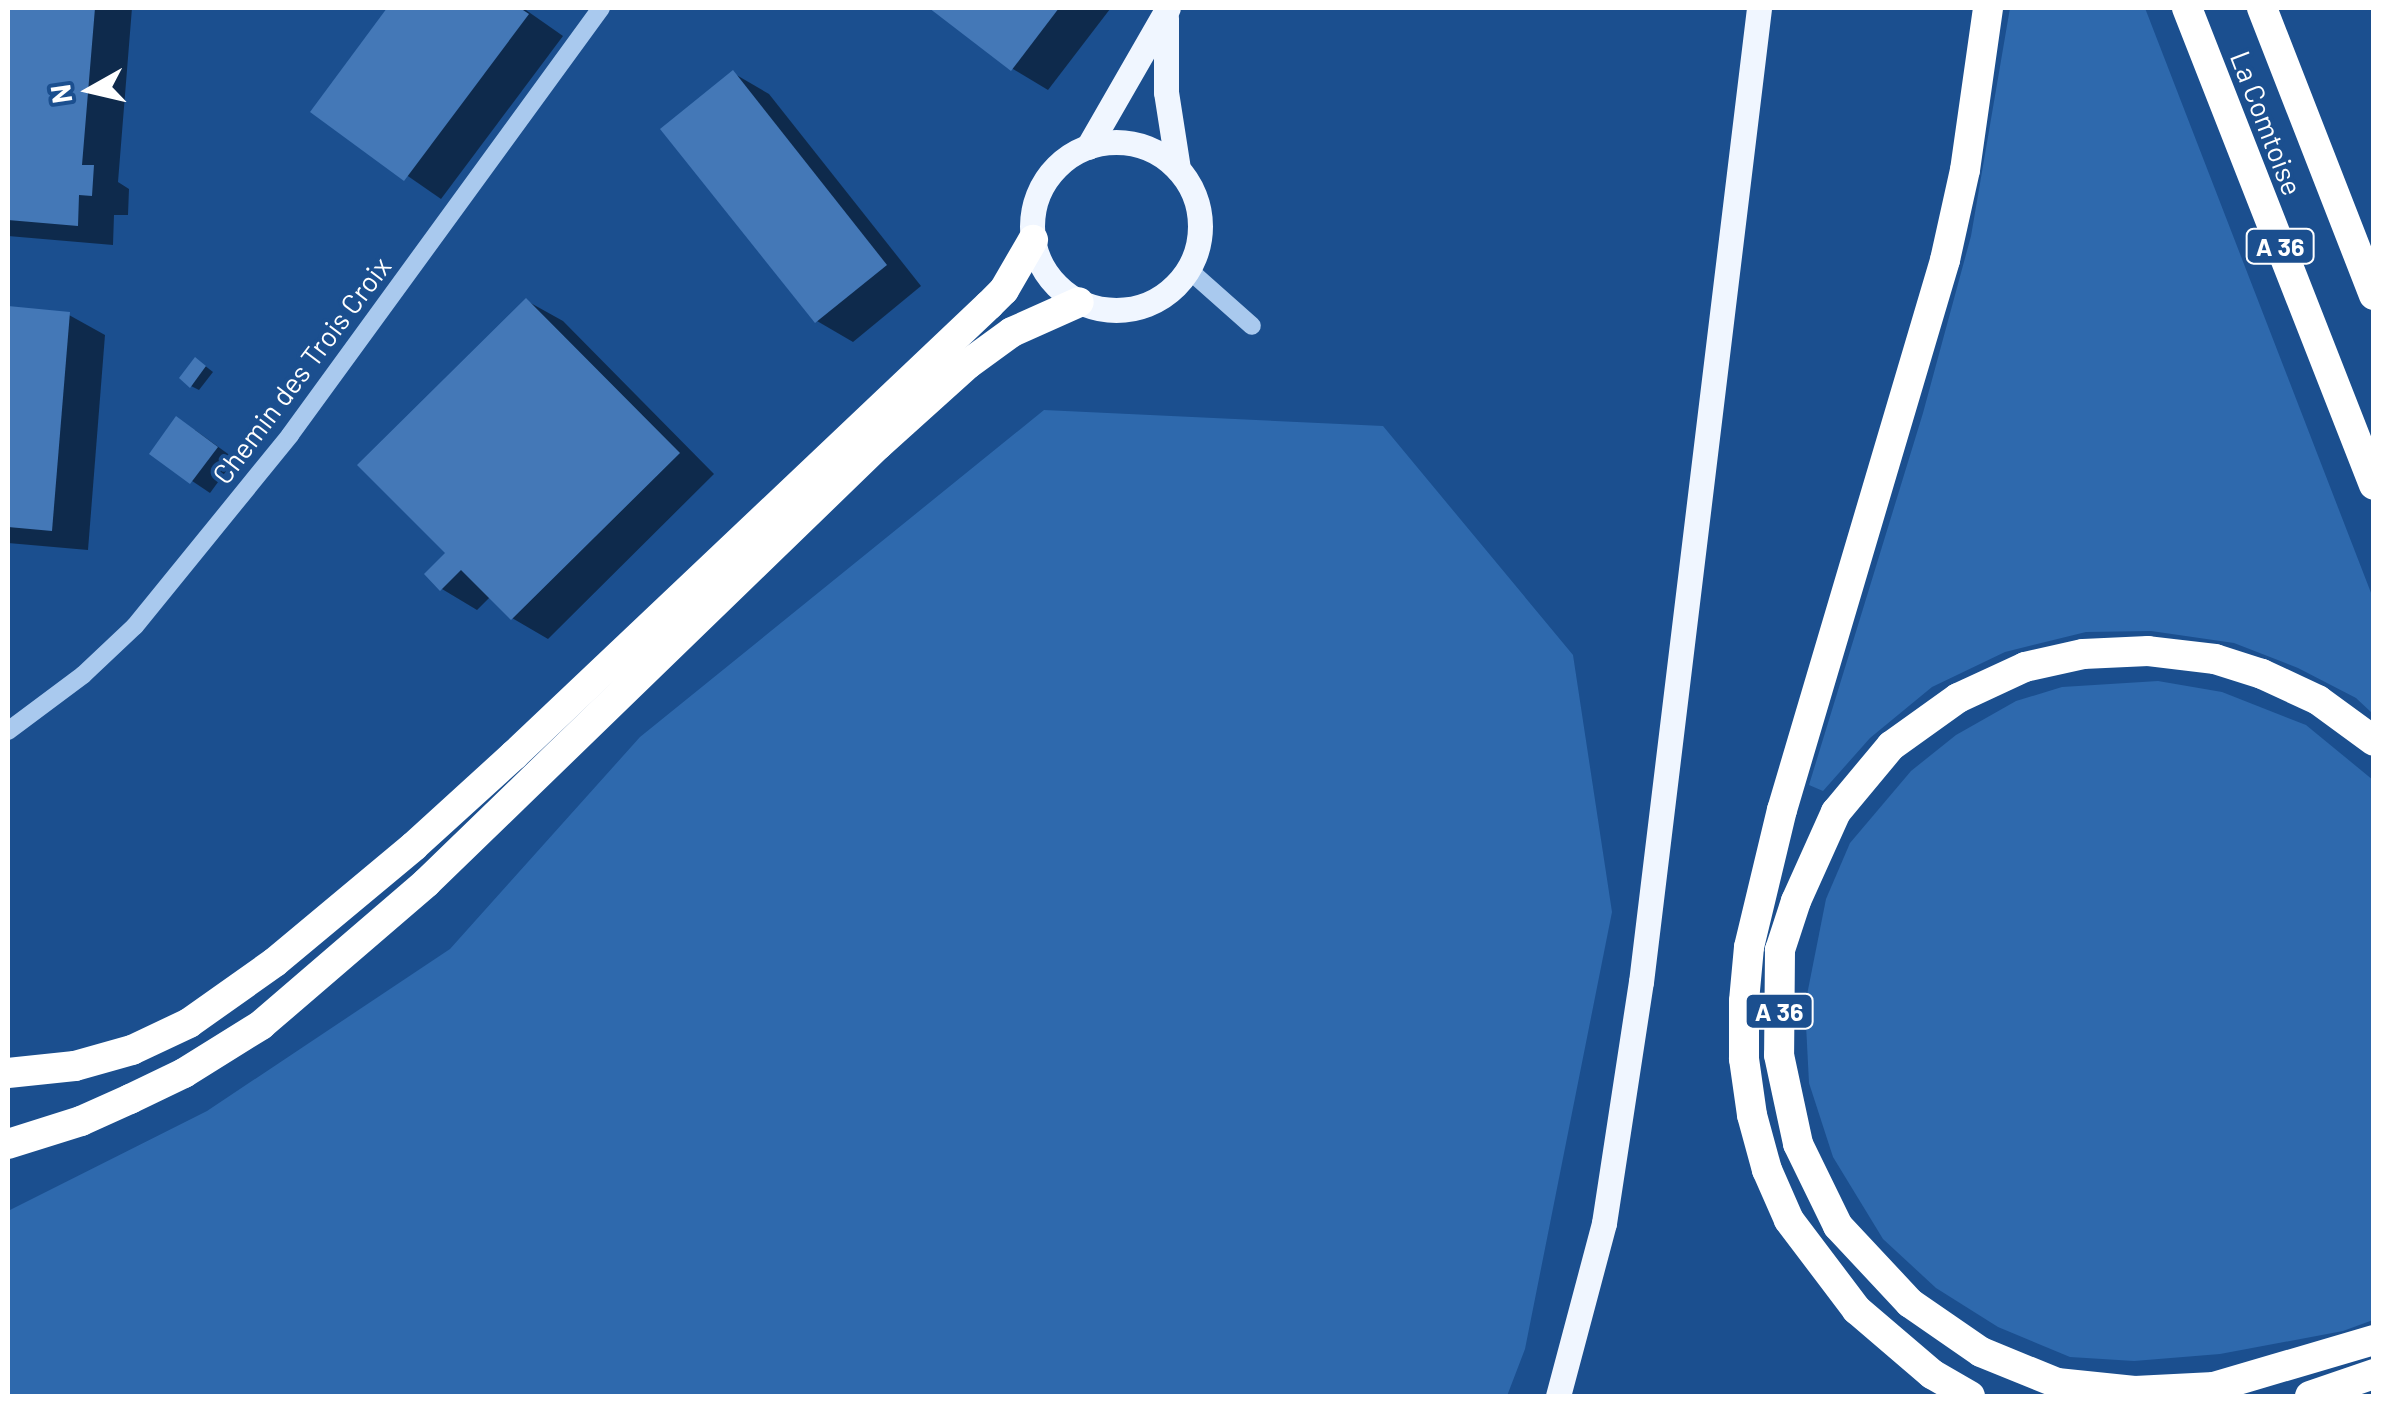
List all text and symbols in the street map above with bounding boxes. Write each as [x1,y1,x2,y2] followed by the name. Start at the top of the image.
[40,40,140,140] north arrow
[2224,46,2310,200] street label: La Comtoise
[42,83,78,106] text: N
[2245,226,2315,266] road number: A 36
[205,250,397,490] street label: Chemin des Trois Croix
[1744,991,1814,1031] road number: A 36

